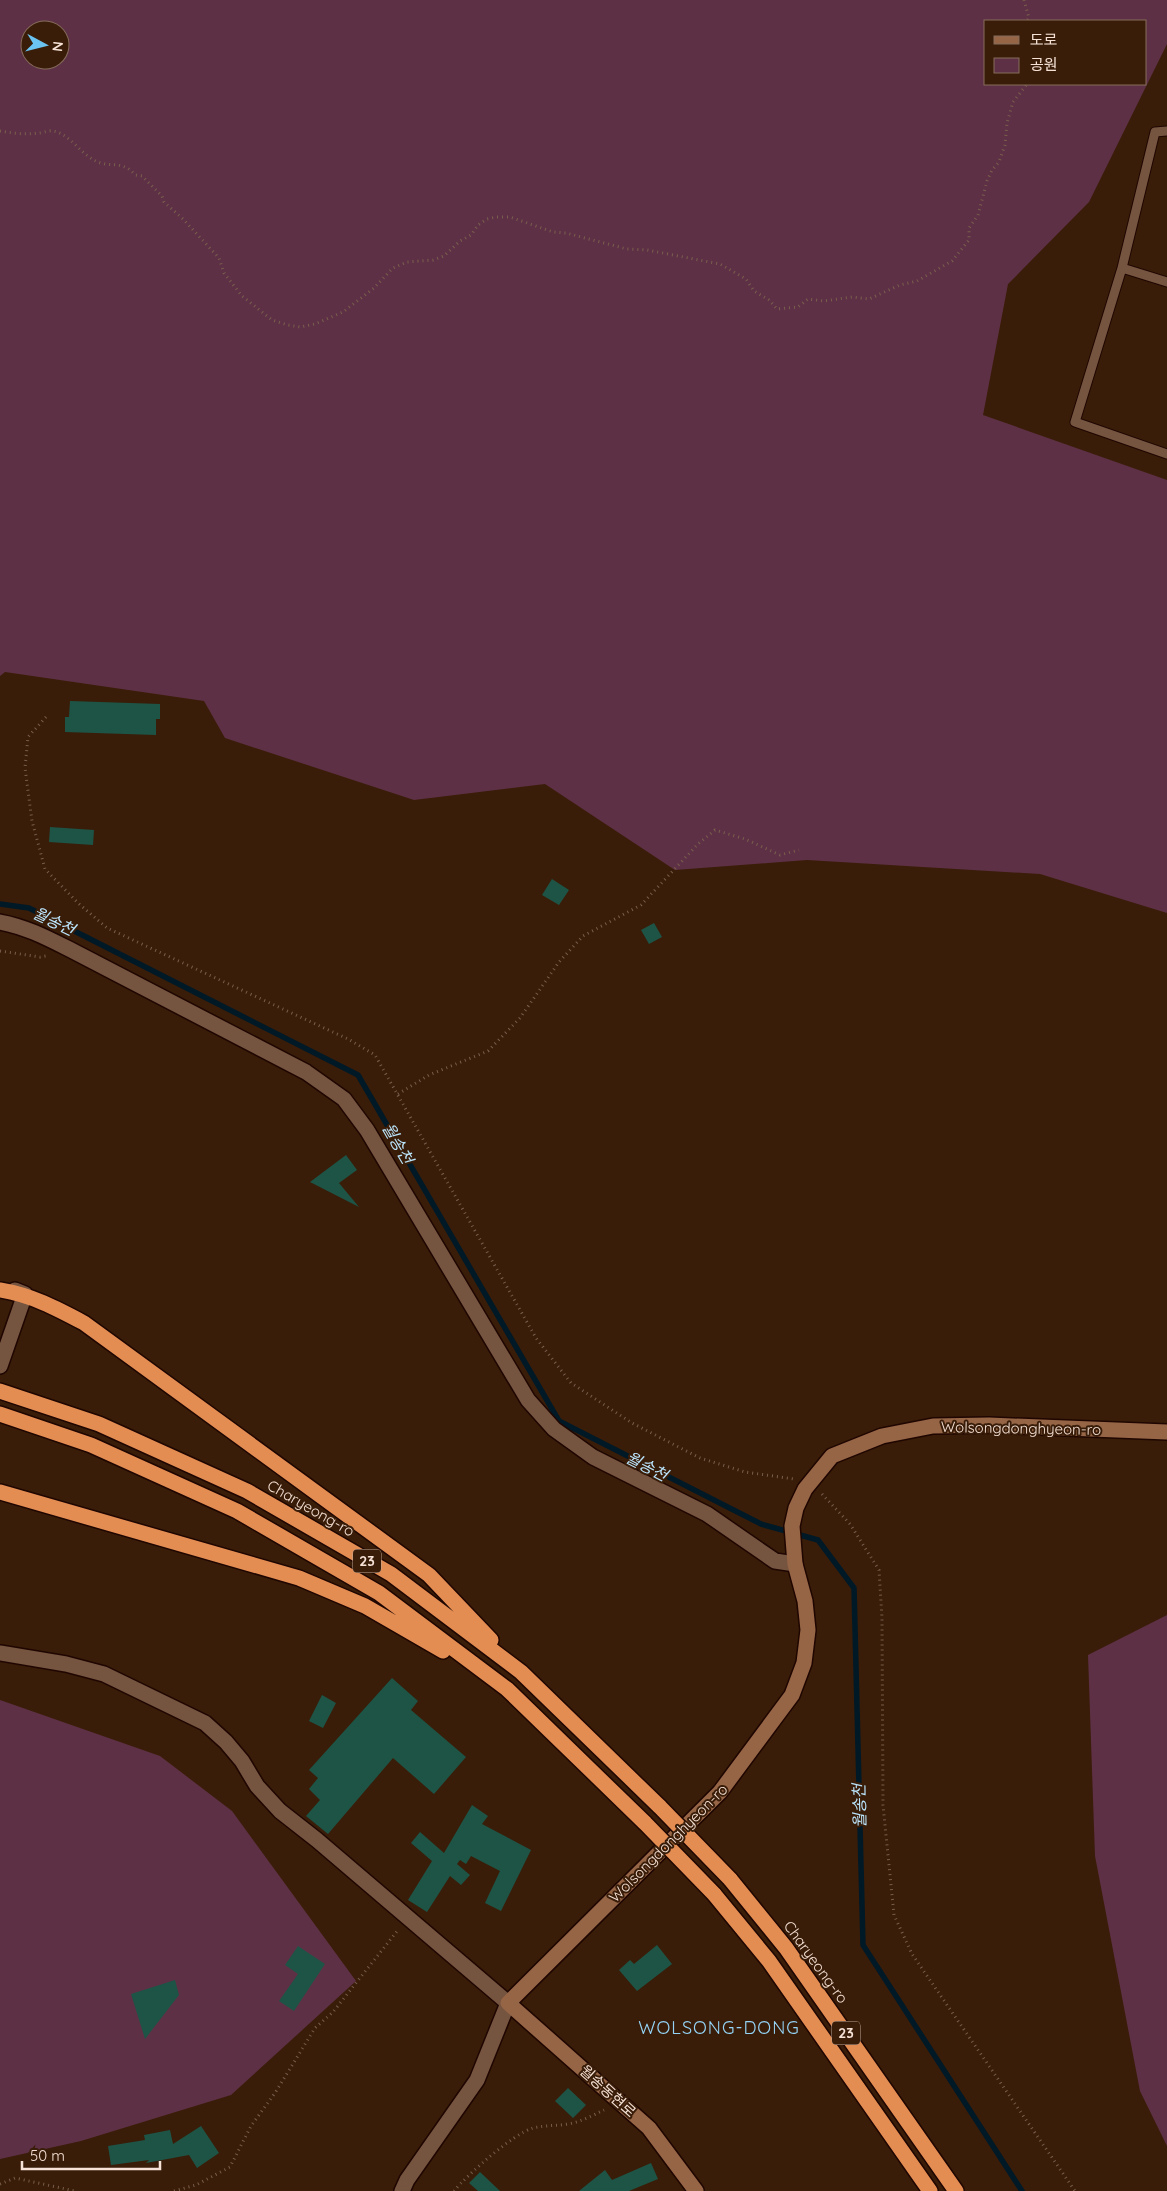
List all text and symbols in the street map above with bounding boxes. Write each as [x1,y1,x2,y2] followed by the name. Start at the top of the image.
[20,20,70,70] north arrow
[984,20,1147,85] legend
[1030,30,1058,49] text: 도로
[48,40,67,53] text: N
[1030,55,1058,74] text: 공원
[30,902,80,941] water label: 월송천
[378,1119,419,1169] water label: 월송천
[941,1417,1101,1439] street label: Wolsongdonghyeon-ro
[623,1447,673,1486] water label: 월송천
[264,1475,358,1541] street label: Charyeong-ro
[353,1550,381,1572] road number: 23
[605,1780,731,1906] street label: Wolsongdonghyeon-ro
[849,1781,869,1828] water label: 월송천
[780,1917,852,2007] street label: Charyeong-ro
[638,2016,800,2039] district label: WOLSONG-DONG
[832,2022,860,2045] road number: 23
[576,2061,640,2121] street label: 월송동현로
[22,2138,160,2170] scale bar
[30,2146,65,2165] text: 50 m

